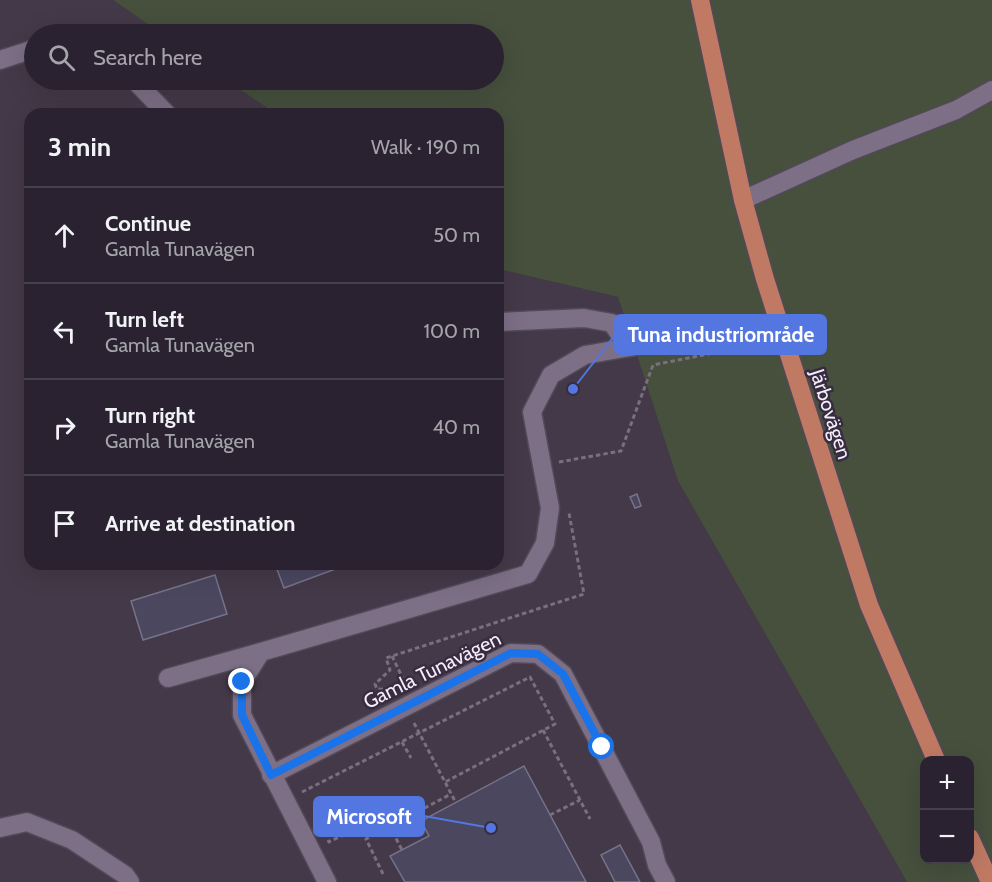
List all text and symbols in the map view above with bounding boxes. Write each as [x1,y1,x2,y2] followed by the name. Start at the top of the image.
[24,24,504,90] search box
[45,41,78,74] icon: search
[93,44,202,71] text: Search here
[48,131,111,163] text: 3 min
[371,135,480,159] text: Walk · 190 m
[105,210,191,237] text: Continue
[48,219,81,252] icon: ahead
[433,223,480,247] text: 50 m
[105,237,255,261] text: Gamla Tunavägen
[105,306,184,333] text: Turn left
[48,315,81,348] icon: left
[615,315,826,354] callout: Tuna industriområde
[424,319,480,343] text: 100 m
[628,322,815,347] text: Tuna industriområde
[105,333,255,357] text: Gamla Tunavägen
[805,365,857,462] street label: Järbovägen
[105,402,195,429] text: Turn right
[48,411,81,444] icon: right
[432,415,480,439] text: 40 m
[105,429,255,453] text: Gamla Tunavägen
[48,507,81,540] icon: arrive
[105,510,295,537] text: Arrive at destination
[359,626,505,714] street label: Gamla Tunavägen
[228,668,254,694] route end
[588,733,614,759] route start
[920,756,974,864] map controls
[920,756,974,810] button: +
[314,797,424,836] callout: Microsoft
[326,804,412,829] text: Microsoft
[920,810,974,864] button: −

